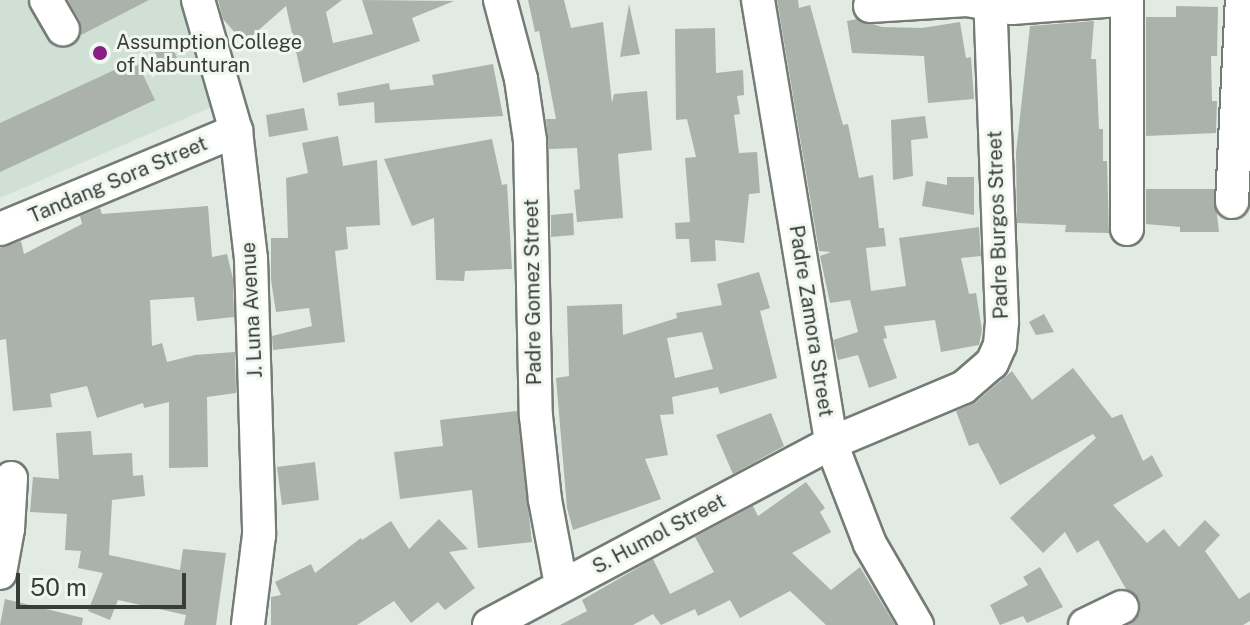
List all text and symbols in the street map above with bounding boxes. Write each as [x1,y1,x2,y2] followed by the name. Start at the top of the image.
[116,30,302,77] place label: Assumption College of Nabunturan
[91,44,109,62] marker: Assumption College of Nabunturan
[983,130,1013,320] street label: Padre Burgos Street
[25,132,211,228] street label: Tandang Sora Street
[519,198,547,386] street label: Padre Gomez Street
[784,223,838,419] street label: Padre Zamora Street
[236,241,268,379] street label: J. Luna Avenue
[588,489,730,579] street label: S. Humol Street
[20,557,190,607] scale bar
[30,573,87,601] text: 50 m

